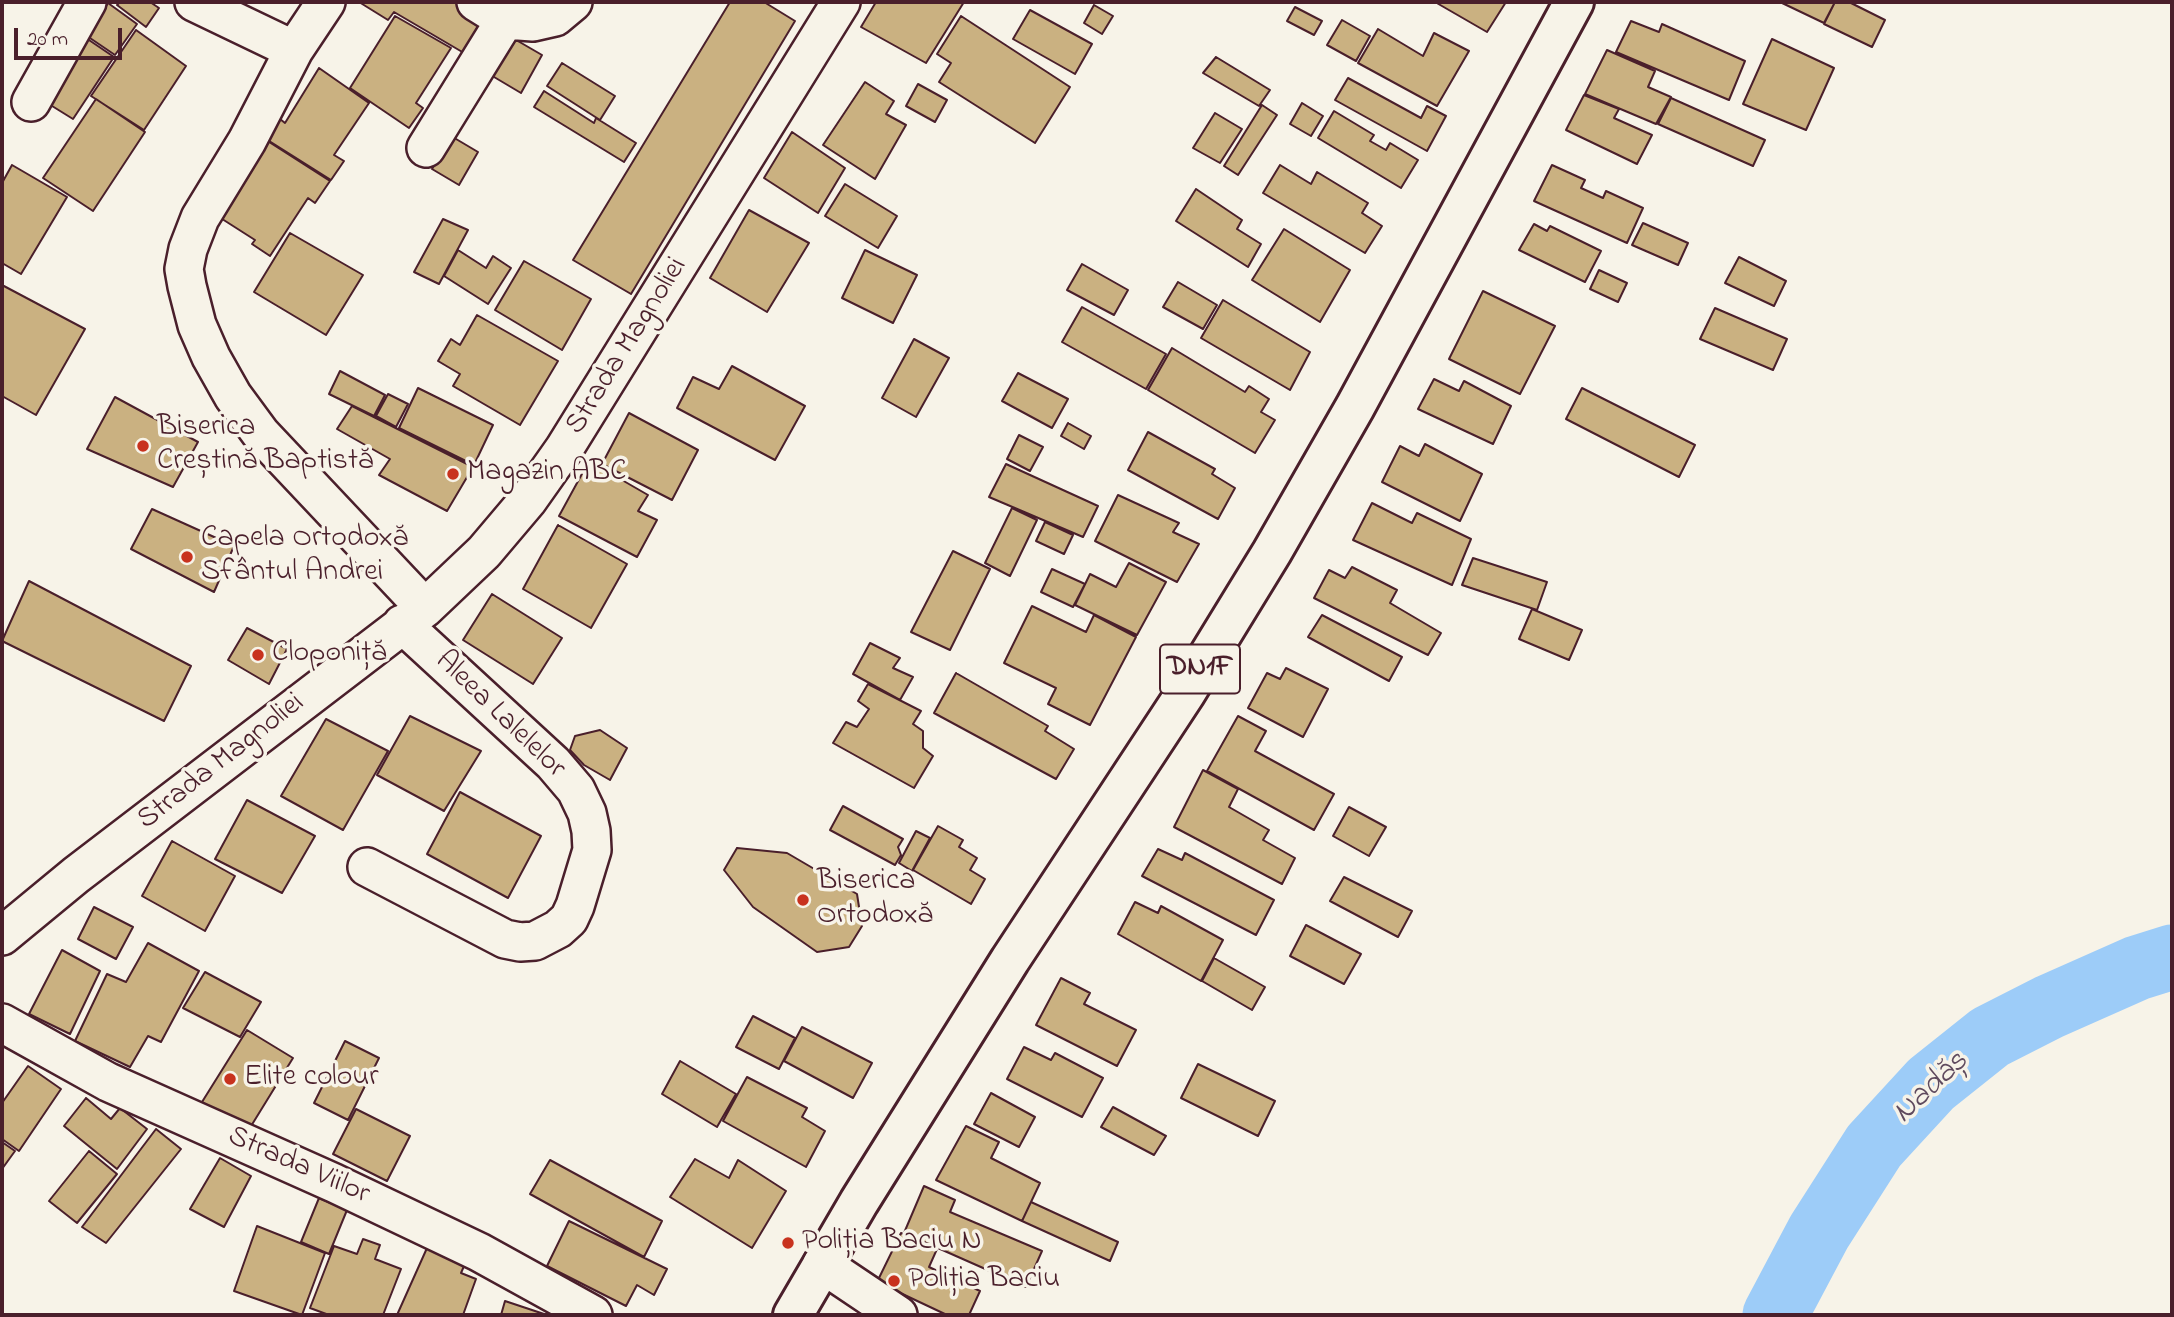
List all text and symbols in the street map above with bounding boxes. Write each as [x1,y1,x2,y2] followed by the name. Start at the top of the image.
[18,14,126,58] scale bar
[27,25,68,55] text: 20 m
[559,252,697,442] street label: Strada Magnoliei
[157,411,373,481] place label: Biserica Creștină Baptistă
[135,438,151,454] marker: Biserica Creștină Baptistă
[467,456,627,492] place label: Magazin ABC
[445,466,461,482] marker: Magazin ABC
[201,522,408,592] place label: Capela Ortodoxă Sfântul Andrei
[179,549,195,565] marker: Capela Ortodoxă Sfântul Andrei
[272,637,386,673] place label: Cloponiță
[1160,644,1240,694] road number: DN1F
[426,645,572,787] street label: Aleea Lalelelor
[250,647,266,663] marker: Cloponiță
[131,687,313,839] street label: Strada Magnoliei
[817,865,933,936] place label: Biserica Ortodoxă
[795,892,811,908] marker: Biserica Ortodoxă
[1886,1044,1978,1134] water label: Nadăș
[244,1061,379,1097] place label: Elite colour
[222,1071,238,1087] marker: Elite colour
[221,1120,375,1214] street label: Strada Viilor
[802,1225,982,1261] place label: Poliția Baciu N
[780,1235,796,1251] marker: Poliția Baciu N
[908,1263,1060,1299] place label: Poliția Baciu
[886,1273,902,1289] marker: Poliția Baciu

